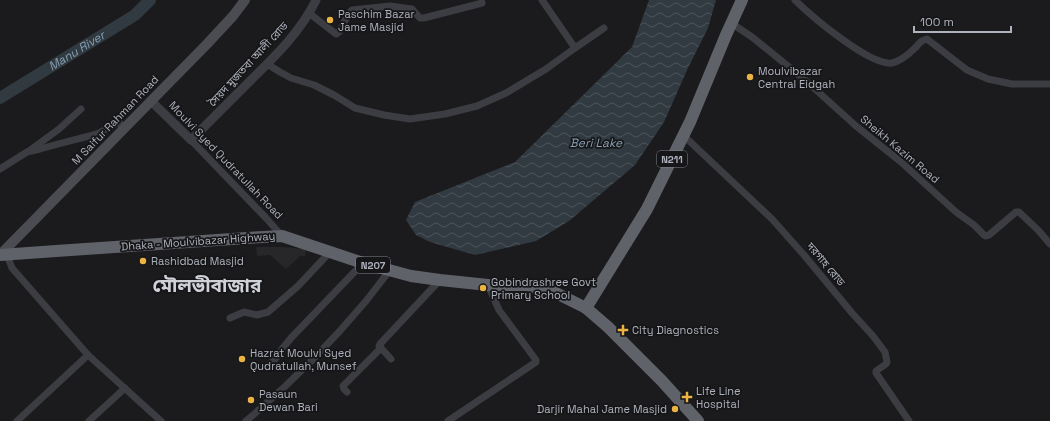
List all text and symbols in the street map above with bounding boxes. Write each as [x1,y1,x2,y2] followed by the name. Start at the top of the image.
[338,7,415,34] place label: Paschim Bazar Jame Masjid
[914,8,1011,34] scale bar
[920,14,954,30] text: 100 m
[325,15,335,25] marker: Paschim Bazar Jame Masjid
[204,19,291,110] street label: সৈয়দ মুজতবা আলী রোড
[45,27,109,74] water label: Manu River
[758,64,835,91] place label: Moulvibazar Central Eidgah
[69,72,161,168] street label: M Saifur Rahman Road
[745,72,755,82] marker: Moulvibazar Central Eidgah
[166,98,286,222] street label: Moulvi Syed Qudratullah Road
[858,112,942,186] street label: Sheikh Kazim Road
[570,135,623,151] water label: Beri Lake
[657,151,687,167] road number: N211
[120,229,276,253] street label: Dhaka - Moulvibazar Highway
[803,239,848,289] street label: দরগাহ রোড
[151,254,244,268] place label: Rashidbad Masjid
[138,256,148,266] marker: Rashidbad Masjid
[356,257,390,273] road number: N207
[153,273,262,298] district label: মৌলভীবাজার
[491,275,596,302] place label: Gobindrashree Govt Primary School
[478,283,488,293] marker: Gobindrashree Govt Primary School
[632,323,719,337] place label: City Diagnostics
[617,324,629,336] marker: City Diagnostics
[250,346,357,373] place label: Hazrat Moulvi Syed Qudratullah, Munsef
[237,354,247,364] marker: Hazrat Moulvi Syed Qudratullah, Munsef
[696,384,741,411] place label: Life Line Hospital
[259,387,318,414] place label: Pasaun Dewan Bari
[681,391,693,403] marker: Life Line Hospital
[246,395,256,405] marker: Pasaun Dewan Bari
[537,402,667,416] place label: Darjir Mahal Jame Masjid
[670,404,680,414] marker: Darjir Mahal Jame Masjid

